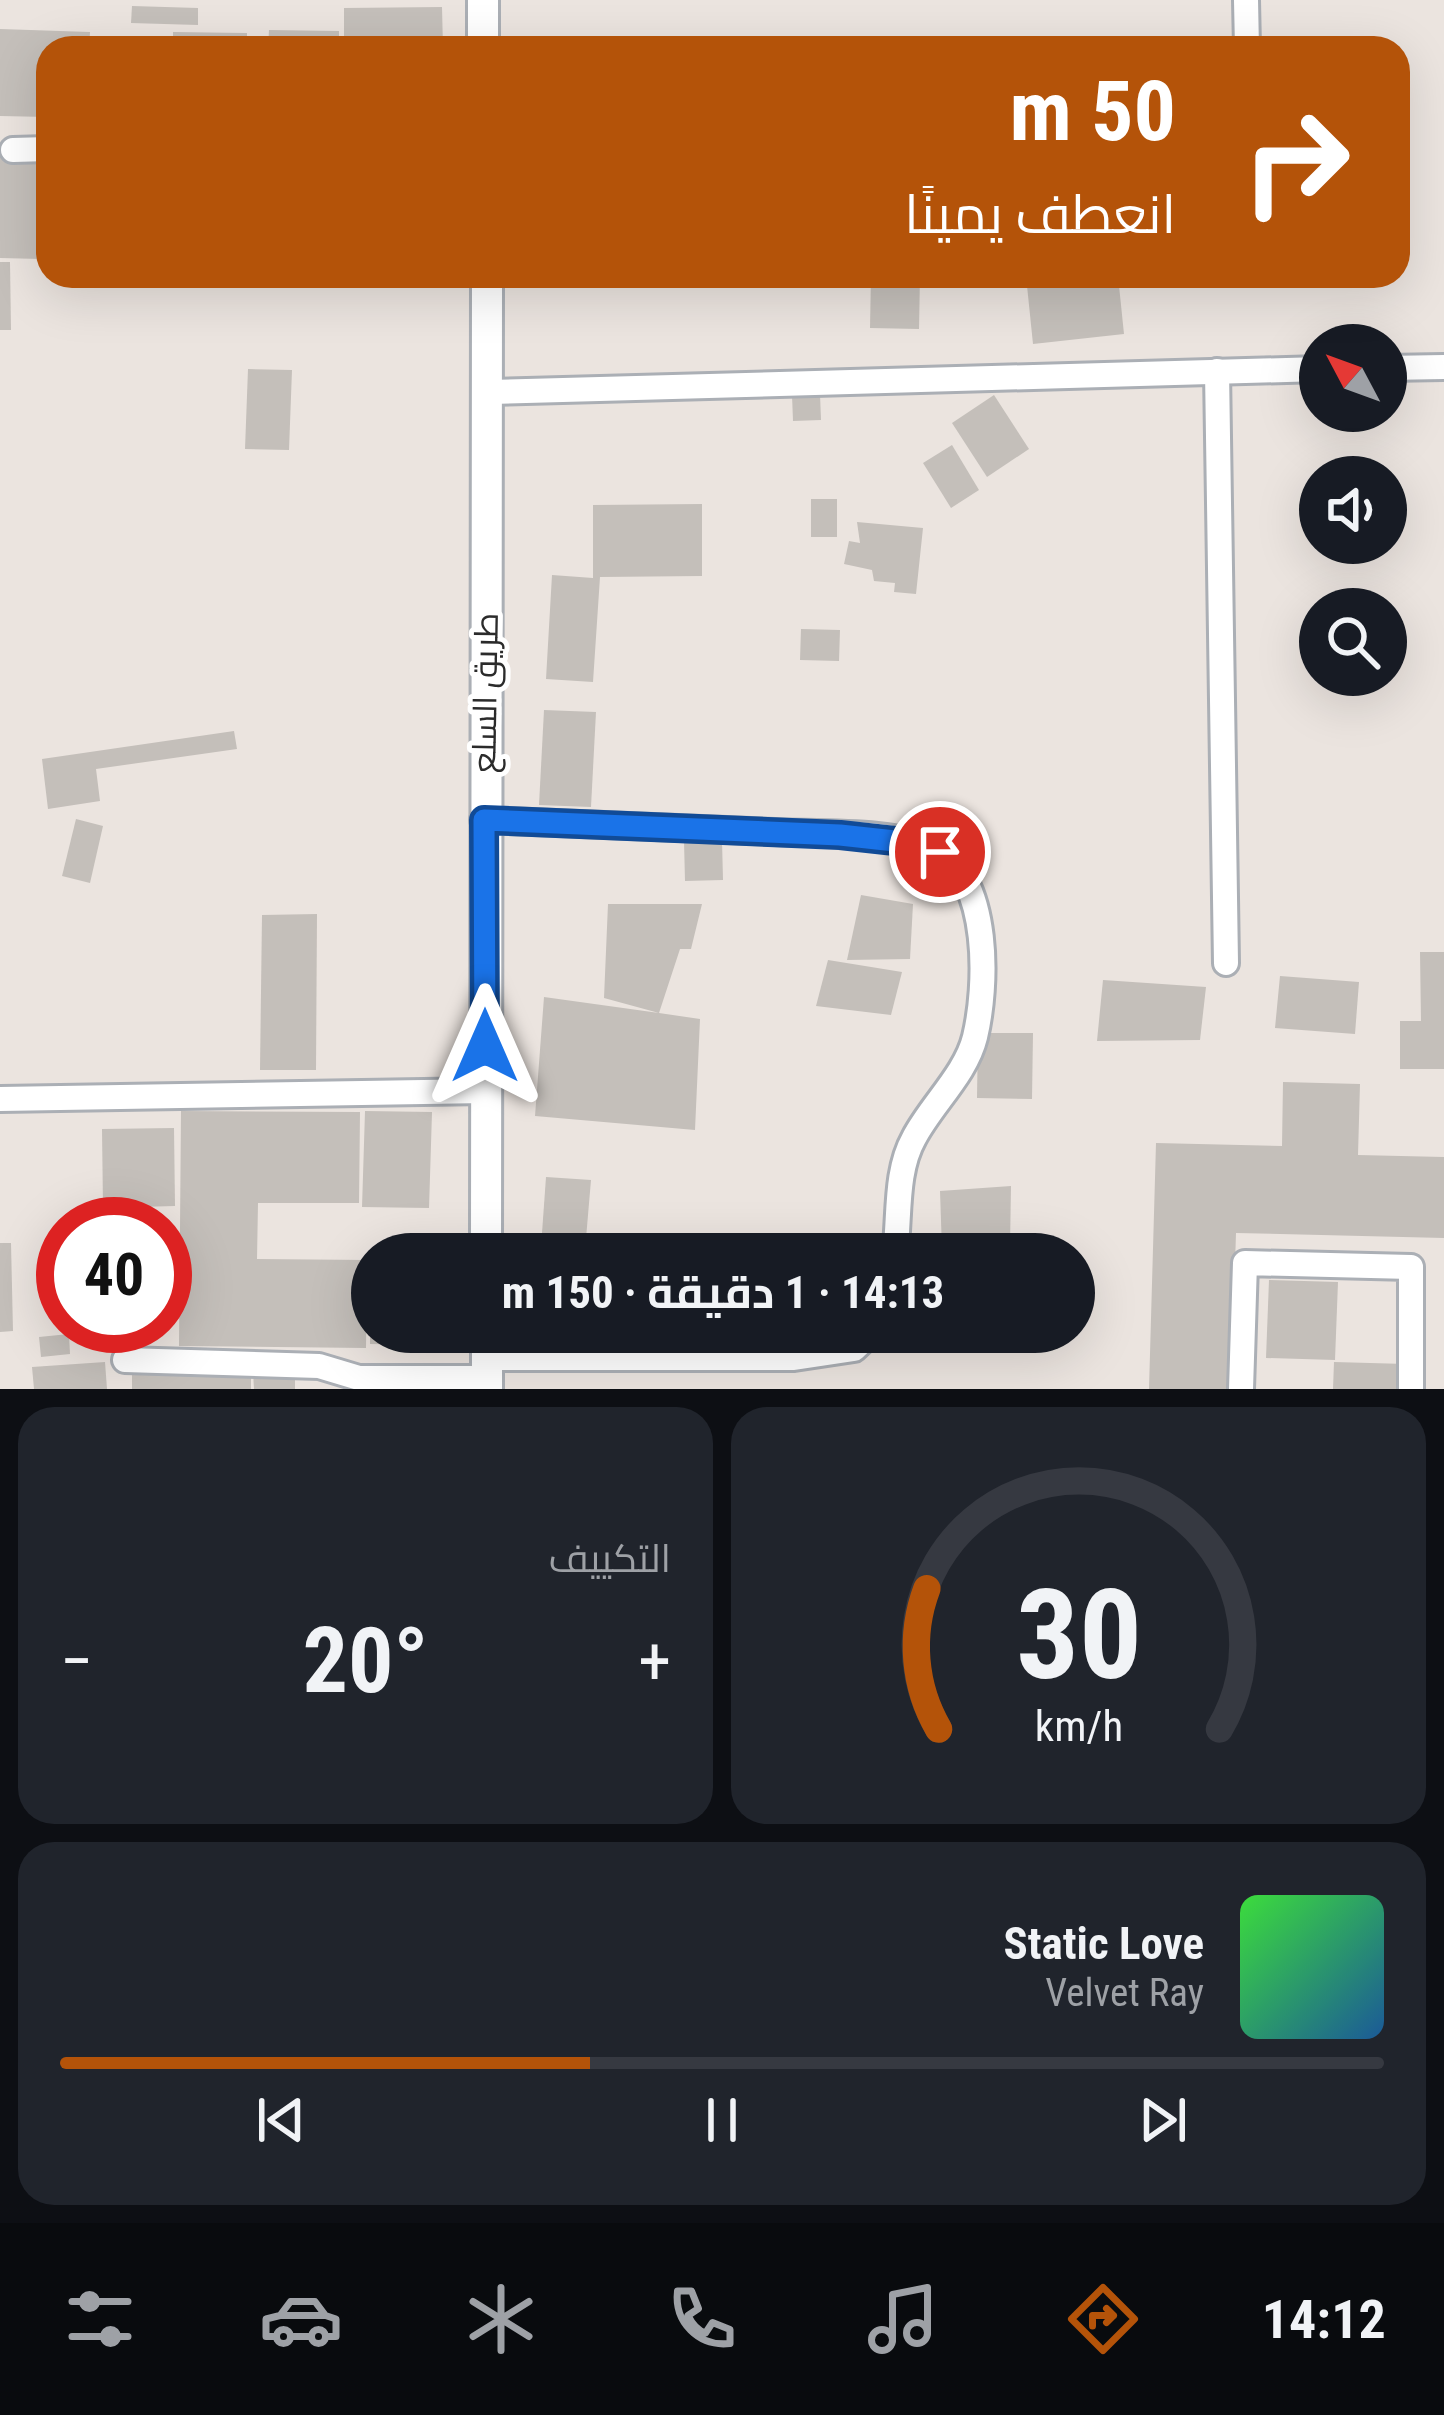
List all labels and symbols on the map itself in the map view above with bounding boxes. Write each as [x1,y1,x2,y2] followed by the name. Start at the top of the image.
[1299,324,1407,432] north arrow
[464,613,509,774] street label: طريق السلع
[889,801,991,903] pin
[422,983,548,1109] position arrow
[36,1197,192,1353] speed limit sign: 40

